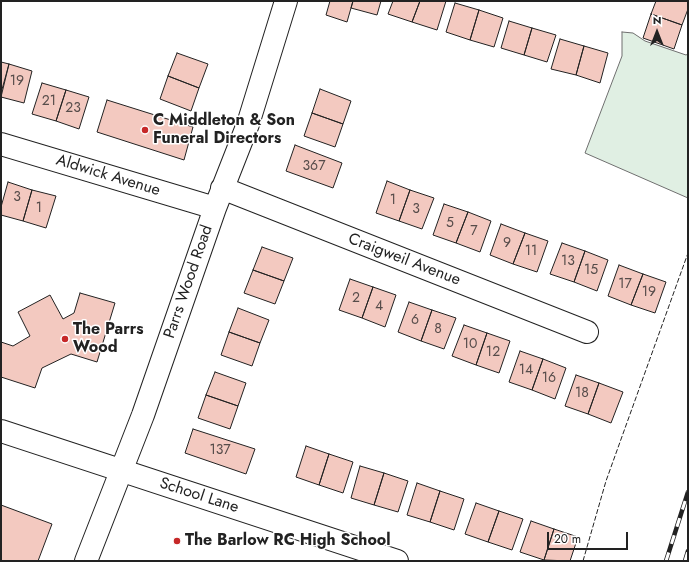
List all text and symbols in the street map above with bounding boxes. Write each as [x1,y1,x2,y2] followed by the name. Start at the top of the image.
[637,12,677,52] north arrow
[653,12,661,28] text: N
[10,74,24,90] house number: 19
[42,94,56,110] house number: 21
[65,101,81,117] house number: 23
[153,111,295,149] place label: C Middleton & Son Funeral Directors
[140,125,150,135] marker: C Middleton & Son Funeral Directors
[54,151,162,201] street label: Aldwick Avenue
[302,159,326,175] house number: 367
[13,190,21,206] house number: 3
[390,193,396,209] house number: 1
[36,201,42,217] house number: 1
[412,202,420,218] house number: 3
[446,216,454,232] house number: 5
[161,223,217,341] street label: Parrs Wood Road
[470,224,478,240] house number: 7
[345,230,463,290] street label: Craigweil Avenue
[503,236,511,252] house number: 9
[525,244,537,260] house number: 11
[561,254,575,270] house number: 13
[584,263,598,279] house number: 15
[618,277,632,293] house number: 17
[642,285,656,301] house number: 19
[352,291,360,307] house number: 2
[375,299,383,315] house number: 4
[411,313,419,329] house number: 6
[73,320,144,358] place label: The Parrs Wood
[434,322,442,338] house number: 8
[60,334,70,344] marker: The Parrs Wood
[463,337,477,353] house number: 10
[486,345,500,361] house number: 12
[519,363,533,379] house number: 14
[542,371,556,387] house number: 16
[575,386,589,402] house number: 18
[209,443,231,459] house number: 137
[157,474,241,518] street label: School Lane
[549,524,630,550] scale bar
[554,530,581,548] text: 20 m
[185,531,391,551] place label: The Barlow RC High School
[172,536,182,546] marker: The Barlow RC High School

